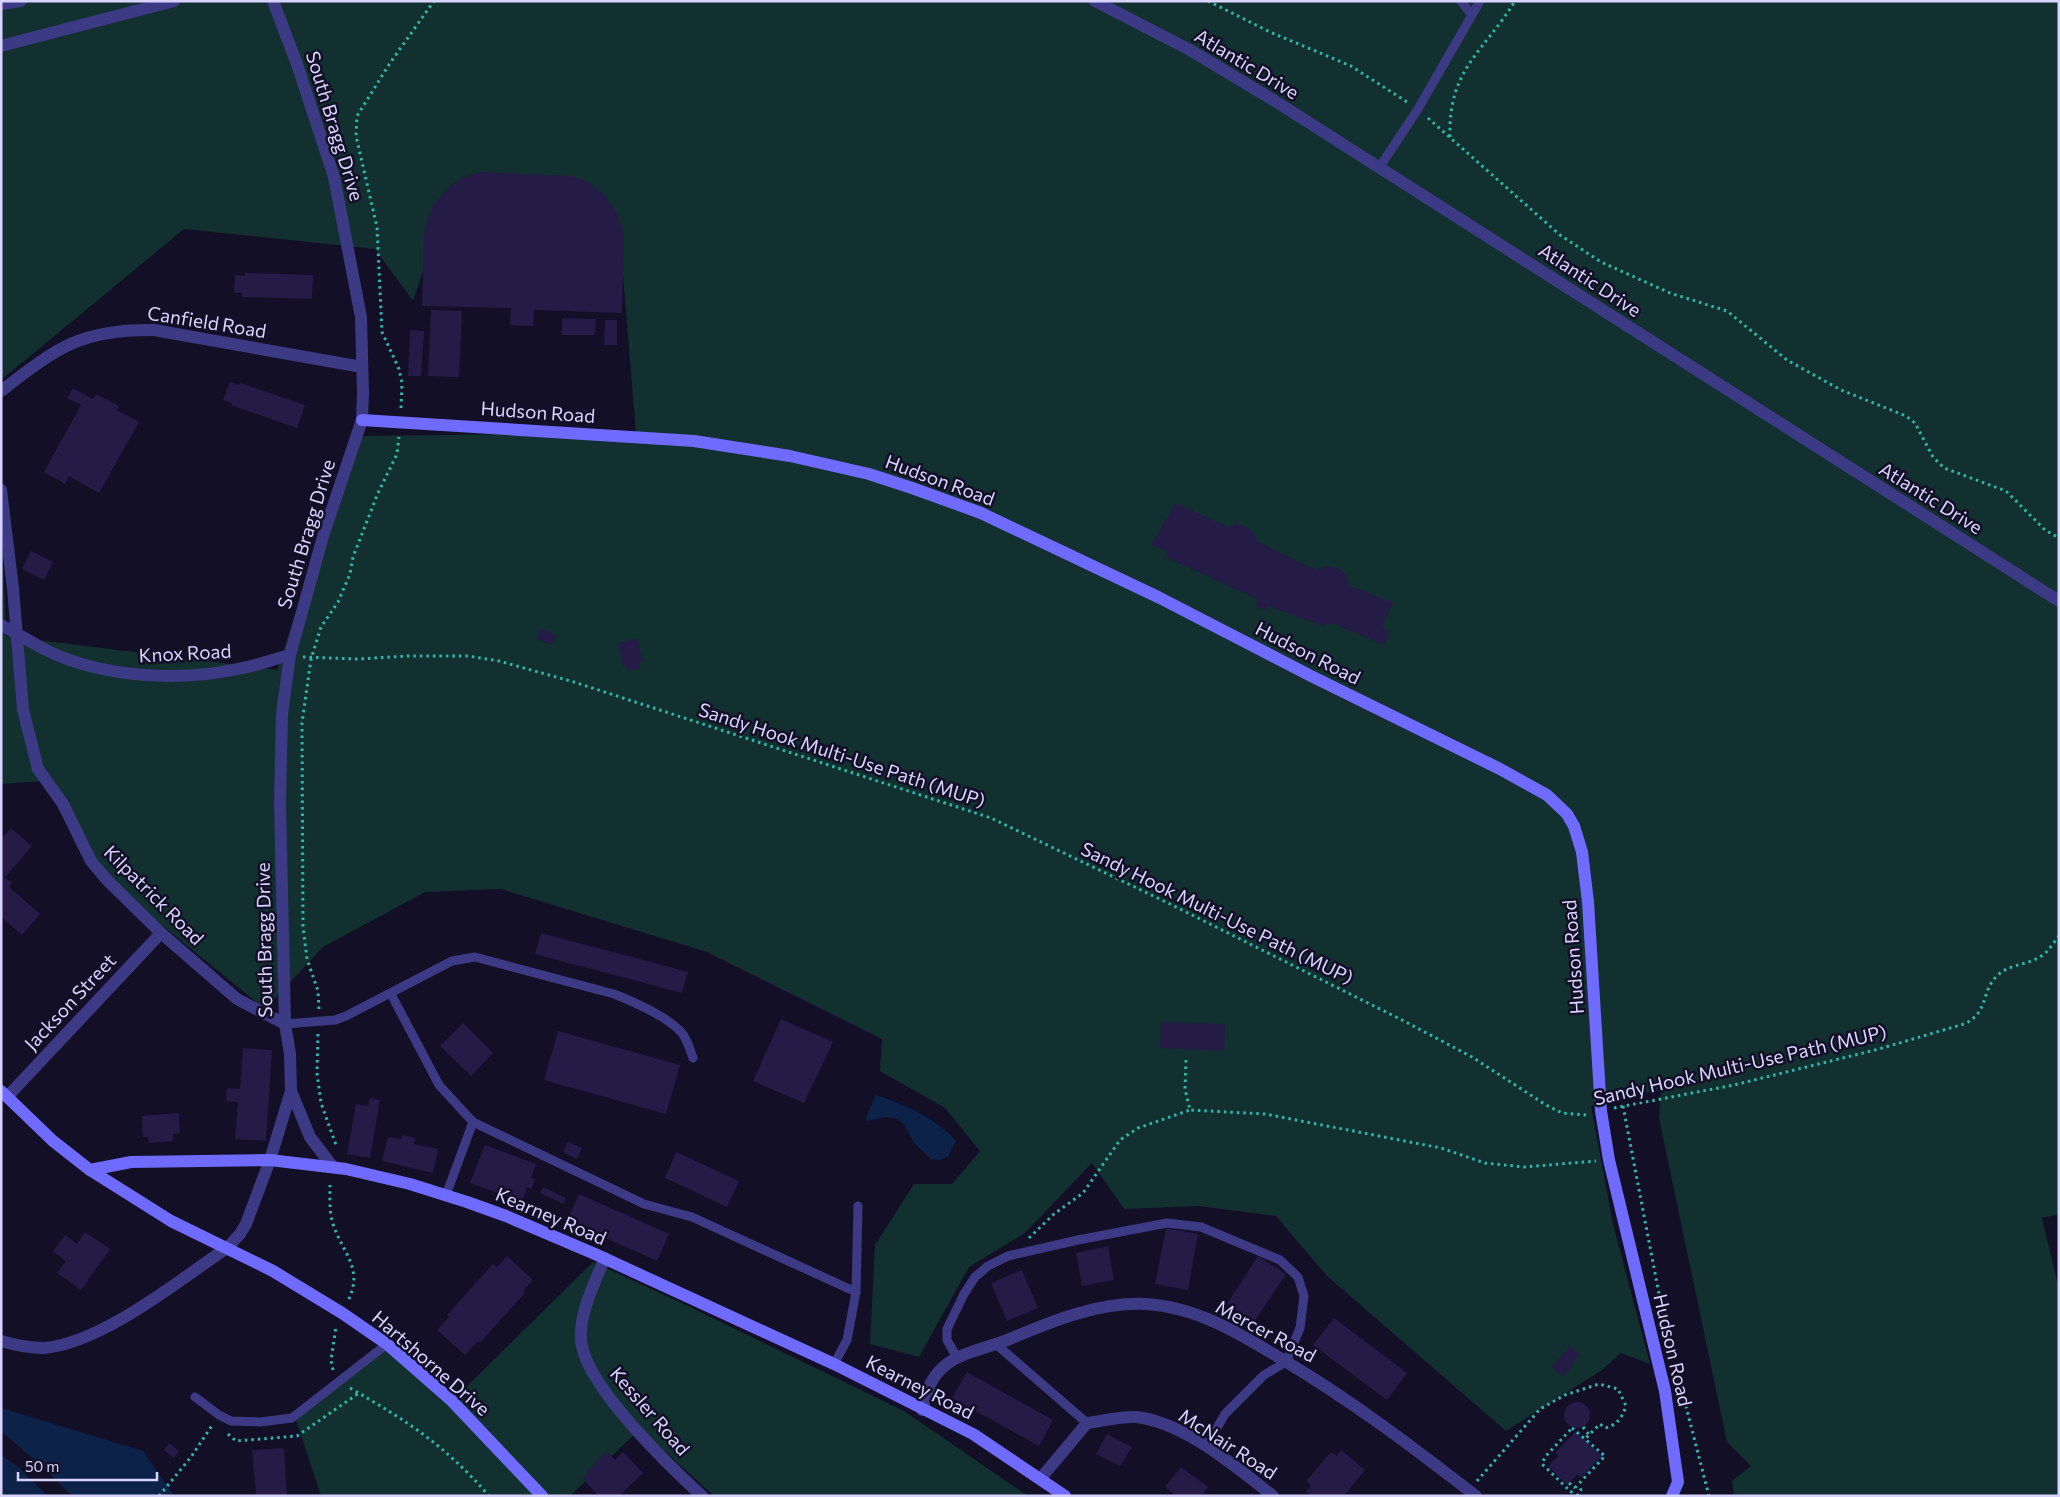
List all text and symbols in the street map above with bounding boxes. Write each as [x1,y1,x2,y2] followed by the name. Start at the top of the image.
[1191,23,1303,104] street label: Atlantic Drive
[302,48,369,203] street label: South Bragg Drive
[1535,238,1646,321] street label: Atlantic Drive
[146,301,268,342] street label: Canfield Road
[480,396,596,427] street label: Hudson Road
[882,449,998,510] street label: Hudson Road
[272,456,339,611] street label: South Bragg Drive
[1875,457,1987,538] street label: Atlantic Drive
[1252,616,1365,689] street label: Hudson Road
[138,639,232,666] street label: Knox Road
[696,697,988,812] street label: Sandy Hook Multi-Use Path (MUP)
[1077,836,1357,989] street label: Sandy Hook Multi-Use Path (MUP)
[100,840,209,949] street label: Kilpatrick Road
[251,862,276,1018] street label: South Bragg Drive
[1557,899,1588,1015] street label: Hudson Road
[19,949,120,1055] street label: Jackson Street
[1591,1020,1889,1109] street label: Sandy Hook Multi-Use Path (MUP)
[492,1182,610,1249] street label: Kearney Road
[1649,1291,1698,1408] street label: Hudson Road
[1212,1294,1320,1367] street label: Mercer Road
[368,1305,495,1420] street label: Hartshorne Drive
[862,1349,978,1424] street label: Kearney Road
[606,1362,695,1460] street label: Kessler Road
[1175,1403,1282,1484] street label: McNair Road
[18,1450,156,1482] scale bar
[25,1457,59,1475] text: 50 m

